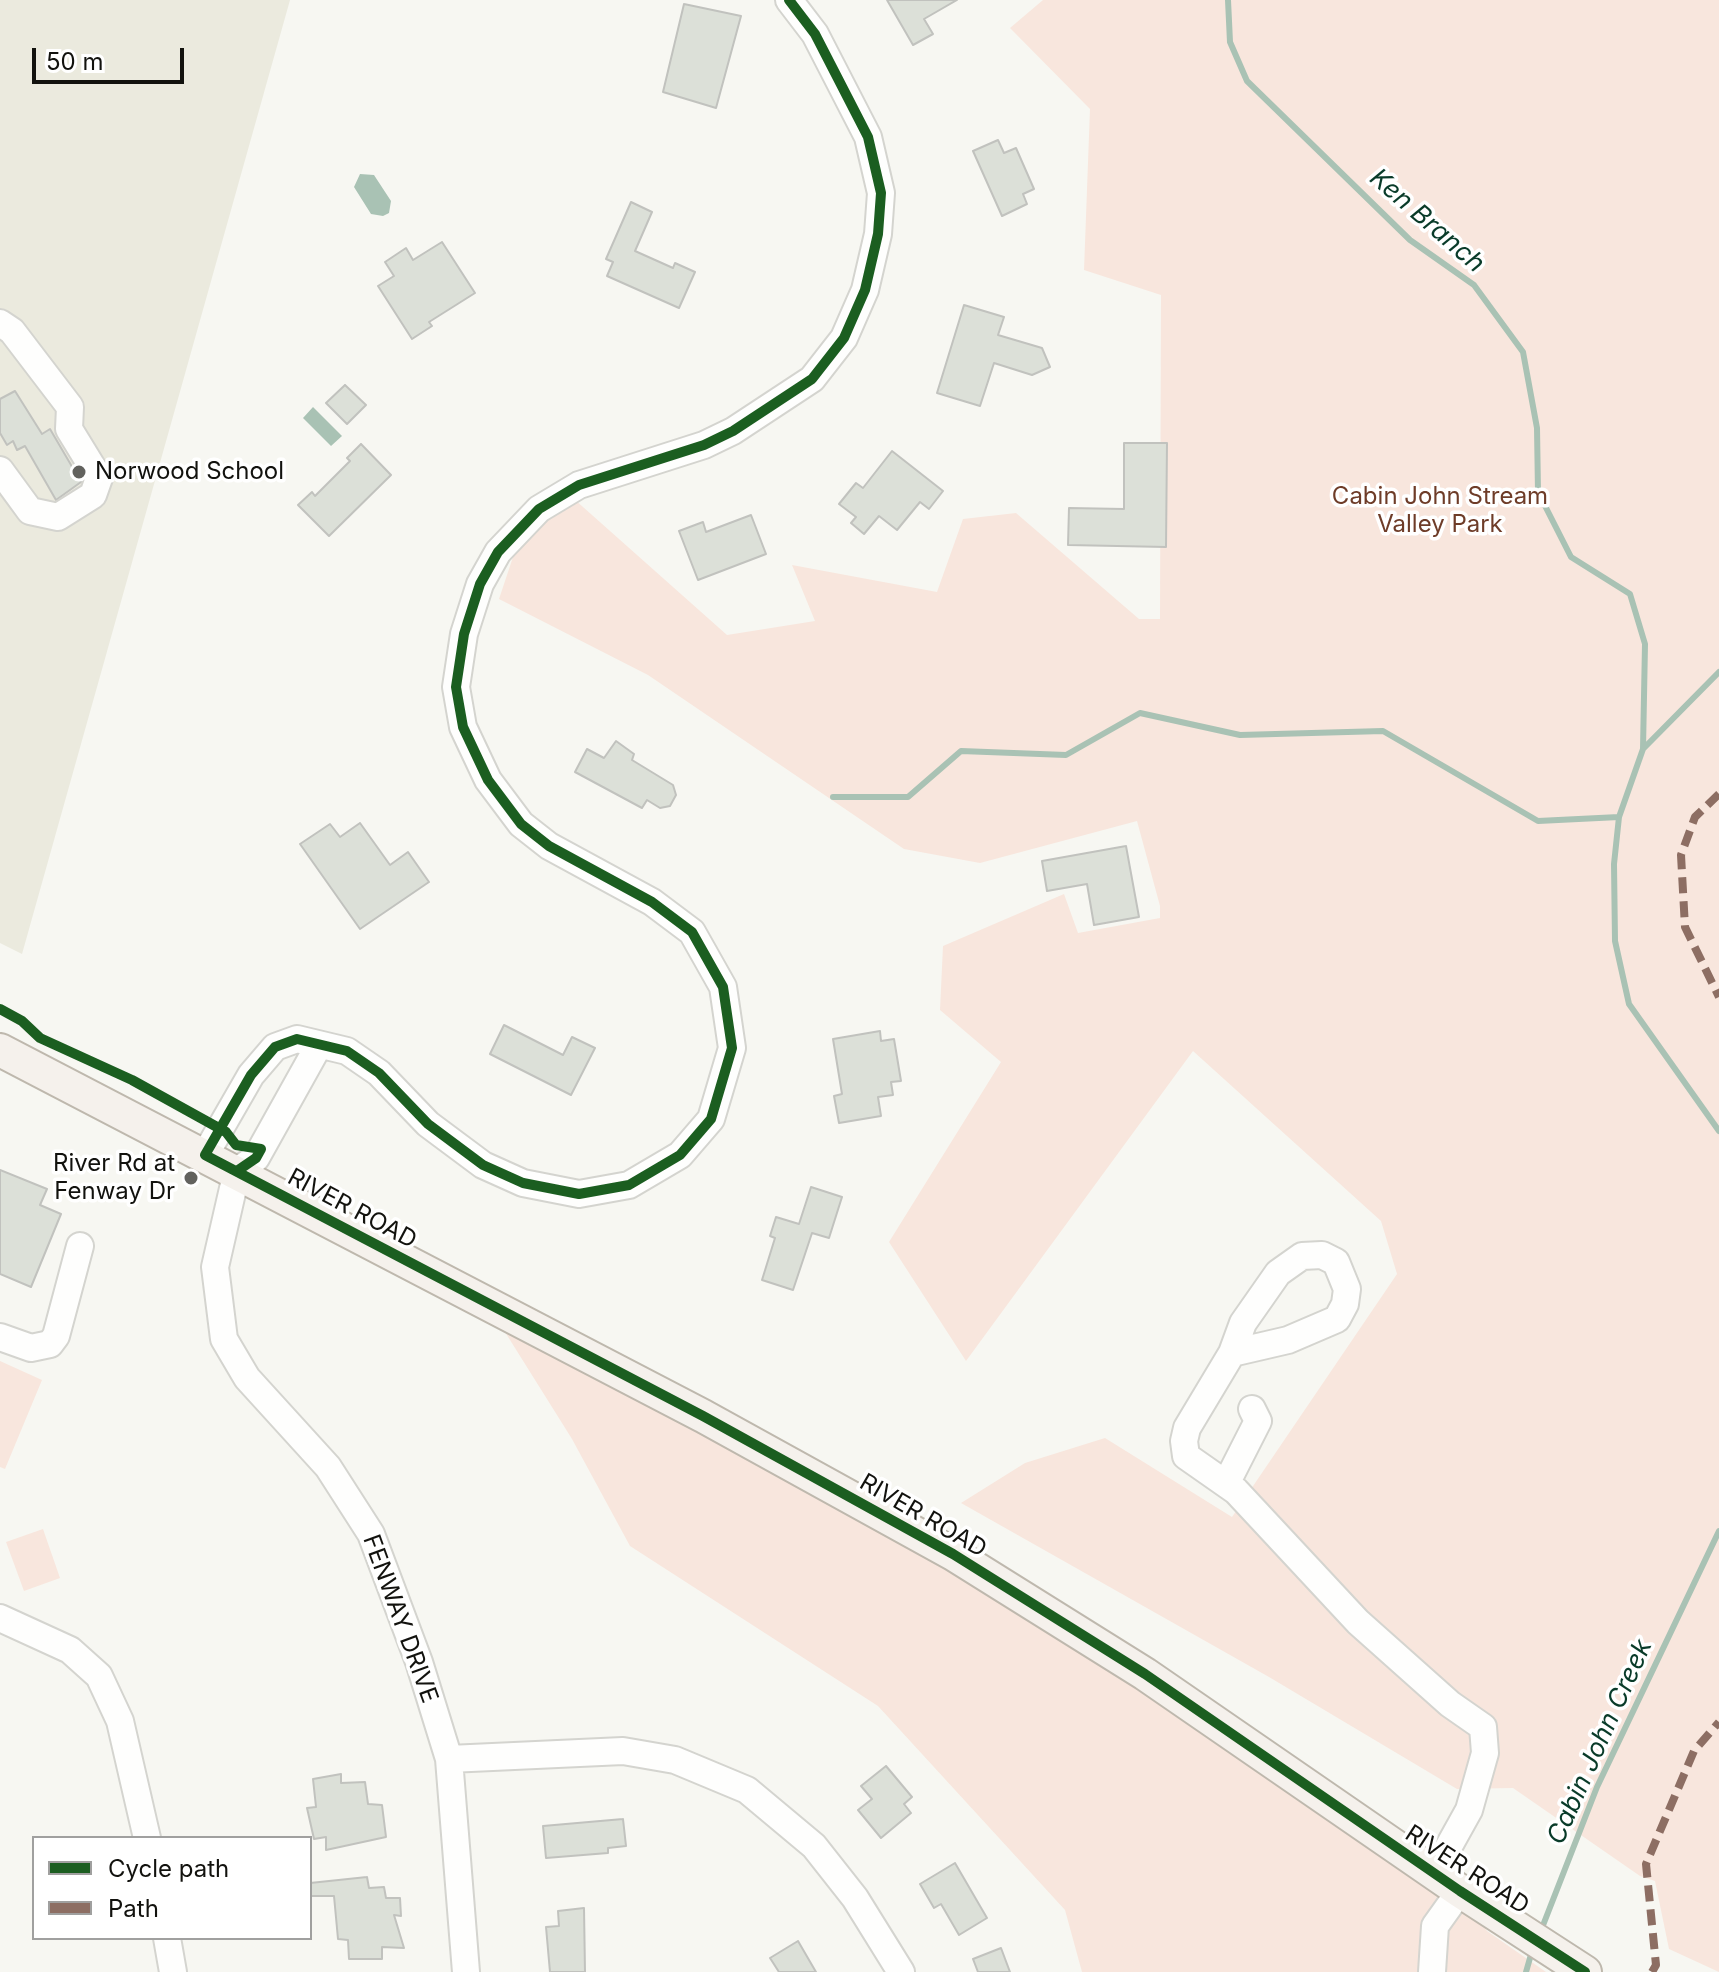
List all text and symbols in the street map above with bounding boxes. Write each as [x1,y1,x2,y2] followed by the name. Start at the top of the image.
[36,32,188,82] scale bar
[46,47,104,76] text: 50 m
[1363,163,1491,279] water label: Ken Branch
[95,458,284,486] place label: Norwood School
[70,463,88,481] marker: Norwood School
[1332,483,1548,539] park label: Cabin John Stream Valley Park
[53,1150,175,1206] place label: River Rd at Fenway Dr
[283,1163,421,1255] street label: RIVER ROAD
[182,1169,200,1187] marker: River Rd at Fenway Dr
[854,1468,992,1564] street label: RIVER ROAD
[356,1531,444,1707] street label: FENWAY DRIVE
[1541,1635,1659,1849] water label: Cabin John Creek
[1400,1819,1534,1921] street label: RIVER ROAD
[32,1836,312,1940] legend
[108,1854,229,1883] text: Cycle path
[108,1894,159,1923] text: Path

